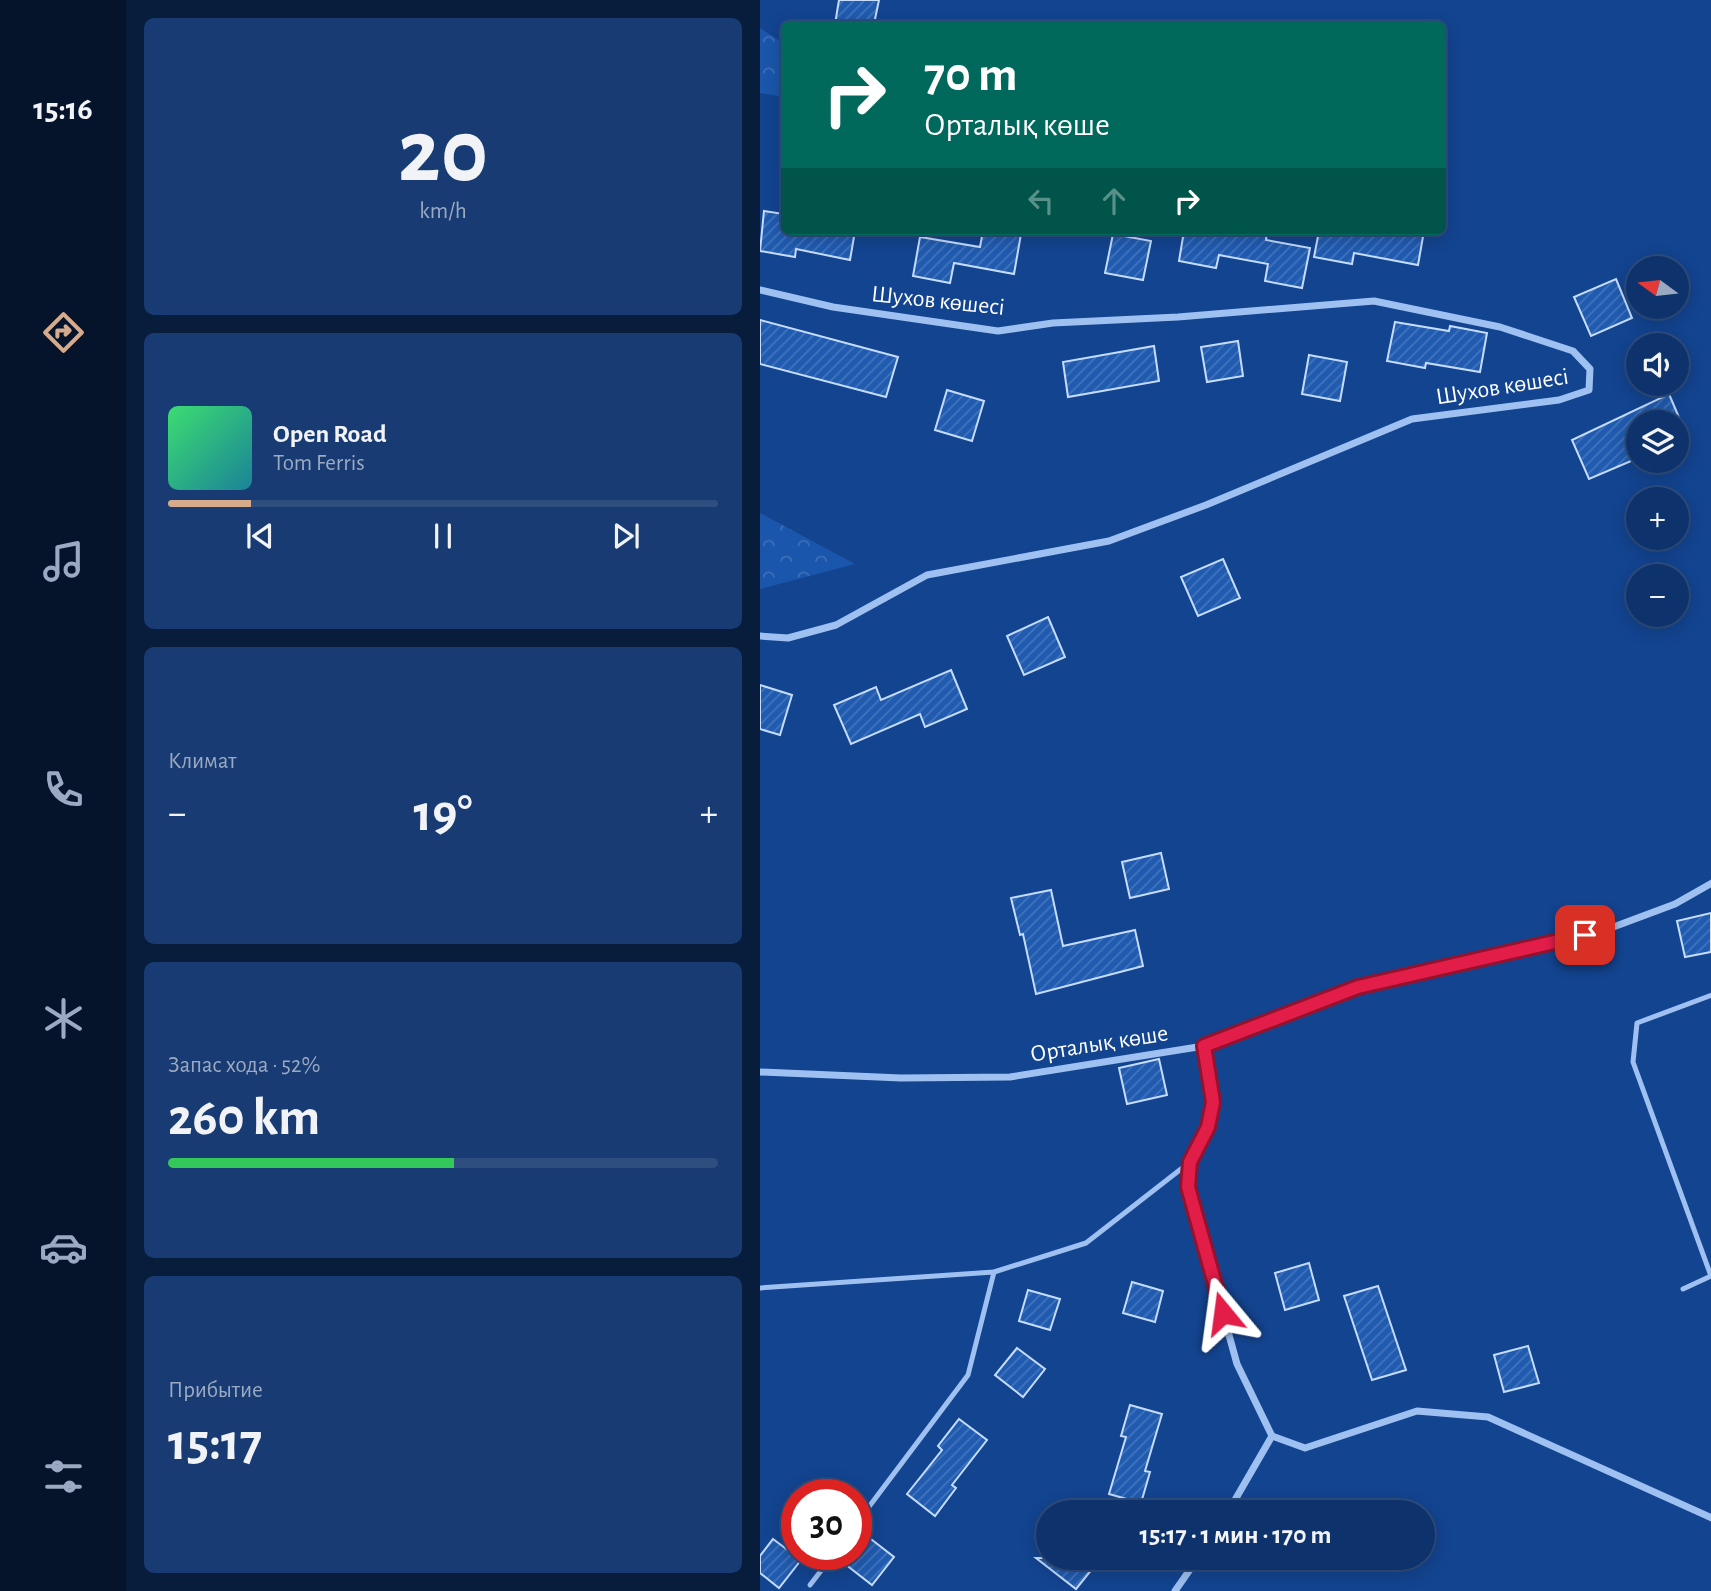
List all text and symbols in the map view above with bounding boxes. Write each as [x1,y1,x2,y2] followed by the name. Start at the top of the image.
[809,49,900,140] icon: right
[924,51,1018,100] text: 70 m
[33,93,93,125] text: 15:16
[398,107,488,198] text: 20
[924,109,1110,141] text: Орталық көше
[1022,182,1060,220] icon: left
[1095,182,1133,220] icon: ahead
[1168,182,1206,220] icon: right
[419,200,467,223] text: km/h
[1626,256,1689,318] north arrow
[1626,256,1689,627] map controls
[870,282,1006,320] street label: Шухов көшесі
[39,308,88,357] icon: directions
[1626,333,1689,396] button: sound
[1434,365,1570,409] street label: Шухов көшесі
[1626,410,1689,473] button: layers
[273,421,387,447] text: Open Road
[273,452,365,475] text: Tom Ferris
[1626,487,1689,550] button: +
[241,517,279,555] icon: previous
[424,517,462,555] icon: pause
[607,517,645,555] icon: next
[39,537,88,586] icon: music
[1626,564,1689,627] button: −
[168,750,237,773] text: Климат
[39,765,88,814] icon: phone
[413,788,473,840] text: 19°
[168,795,186,833] text: −
[700,795,718,833] text: +
[1555,905,1615,965] pin
[1566,916,1604,954] icon: arrive
[39,994,88,1043] icon: climate
[1028,1021,1170,1067] street label: Орталық көше
[168,1054,320,1077] text: Запас хода · 52%
[168,1092,320,1144] text: 260 km
[39,1223,88,1272] icon: car
[1186,1276,1260,1350] position arrow
[168,1379,263,1402] text: Прибытие
[168,1417,262,1469] text: 15:17
[39,1452,88,1501] icon: filters
[781,1479,872,1570] speed limit sign: 30
[1140,1522,1331,1548] text: 15:17 · 1 мин · 170 m

